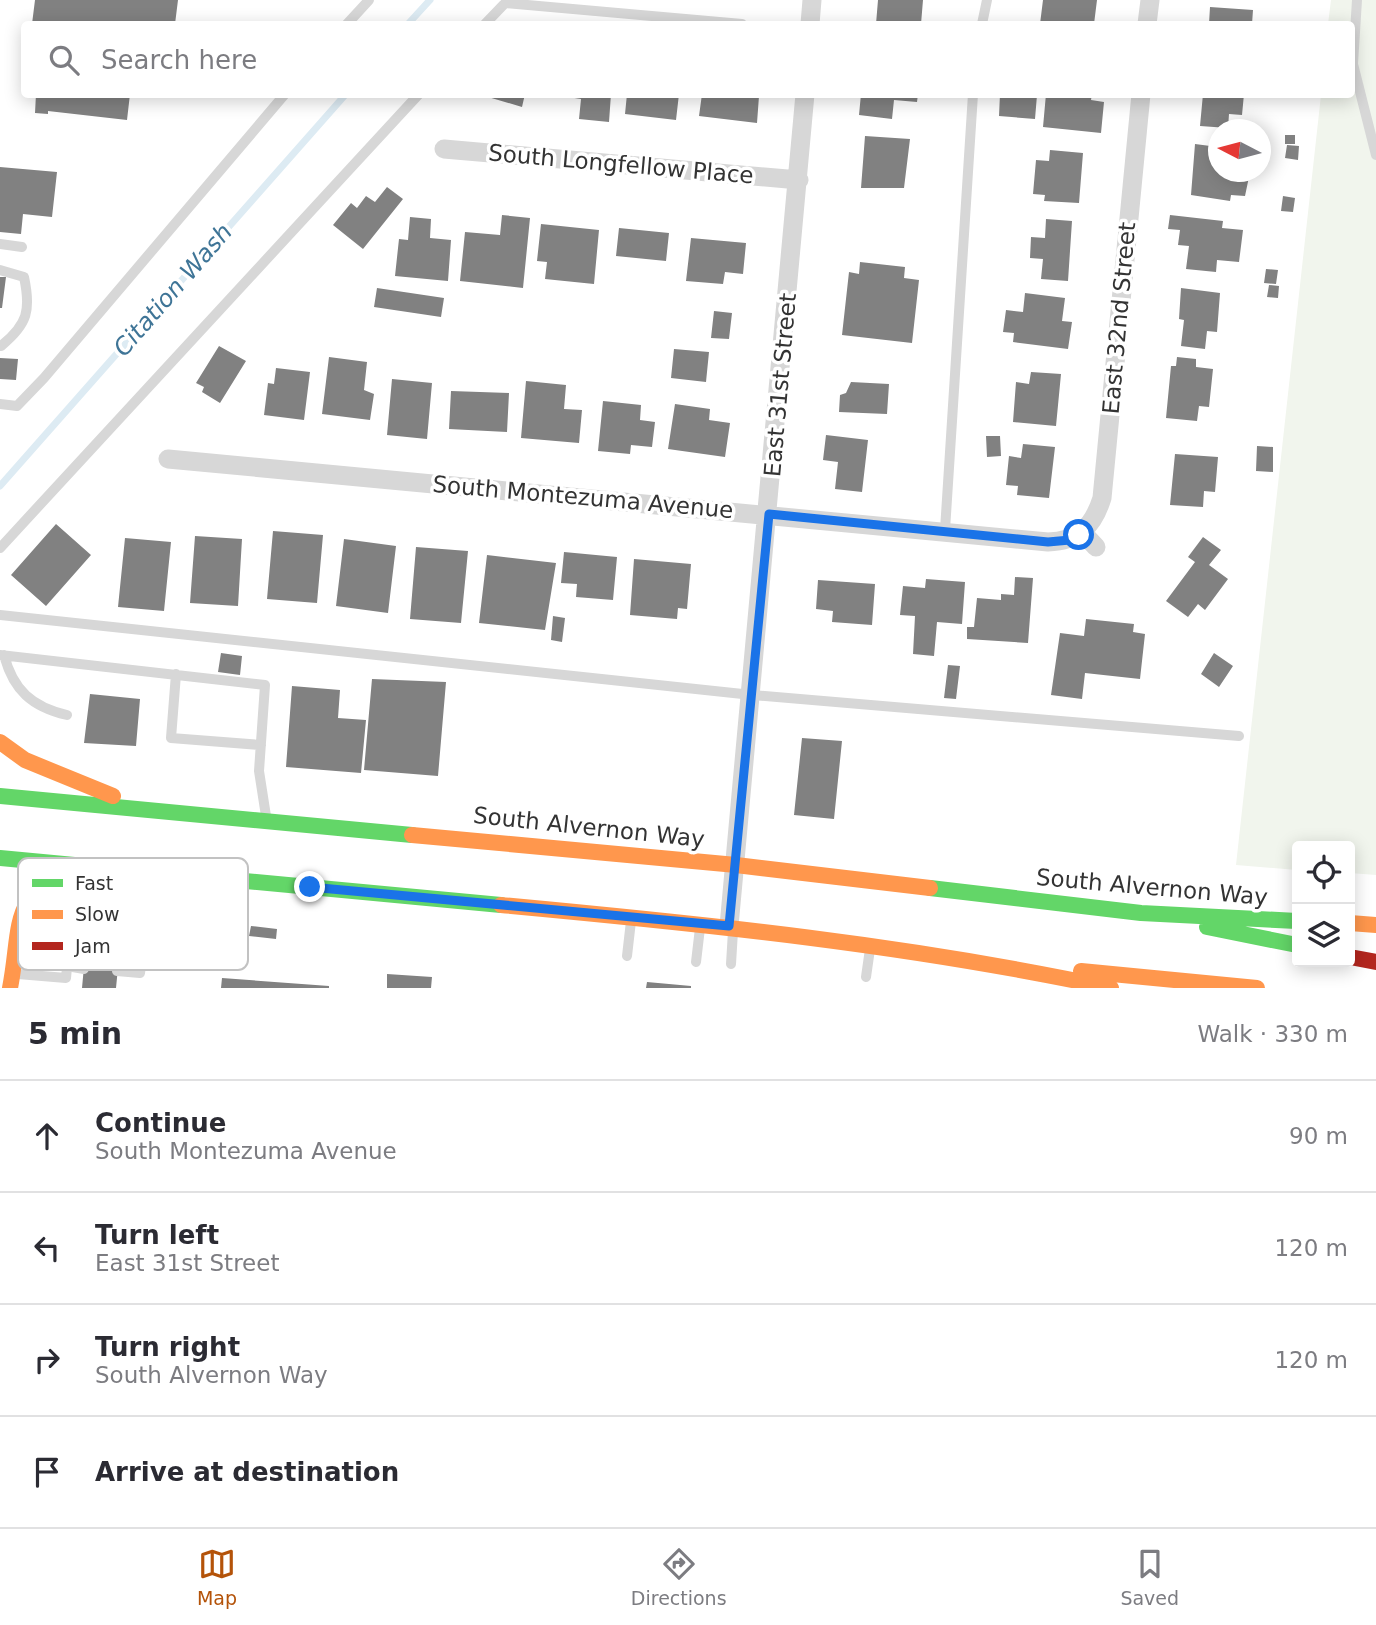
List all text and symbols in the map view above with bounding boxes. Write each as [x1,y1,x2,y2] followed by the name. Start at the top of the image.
[21,21,1355,98] search box
[45,41,83,79] icon: search
[101,45,257,75] text: Search here
[1208,119,1271,182] north arrow
[487,139,755,189] street label: South Longfellow Place
[108,218,238,362] water label: Citation Wash
[1098,221,1140,415] street label: East 32nd Street
[759,292,801,478] street label: East 31st Street
[432,471,734,523] street label: South Montezuma Avenue
[1063,519,1094,550] route start
[472,802,706,852] street label: South Alvernon Way
[1292,841,1355,967] map controls
[1292,841,1355,904] button: locate
[18,858,248,970] legend
[1035,864,1269,910] street label: South Alvernon Way
[294,871,325,902] route end
[75,872,113,894] text: Fast
[75,903,120,925] text: Slow
[1292,904,1355,967] button: layers
[74,935,111,957] text: Jam
[28,1016,122,1051] text: 5 min
[1197,1021,1348,1047] text: Walk · 330 m
[95,1108,226,1138] text: Continue
[28,1117,66,1155] icon: ahead
[1289,1123,1348,1149] text: 90 m
[95,1138,397,1164] text: South Montezuma Avenue
[95,1220,219,1250] text: Turn left
[28,1229,66,1267] icon: left
[1274,1235,1348,1261] text: 120 m
[95,1250,279,1276] text: East 31st Street
[95,1332,240,1362] text: Turn right
[28,1341,66,1379] icon: right
[1274,1347,1348,1373] text: 120 m
[95,1362,328,1388] text: South Alvernon Way
[28,1453,66,1491] icon: arrive
[95,1457,399,1487] text: Arrive at destination
[197,1545,237,1609] tab: Map
[631,1545,727,1609] tab: Directions
[1120,1545,1179,1609] tab: Saved

